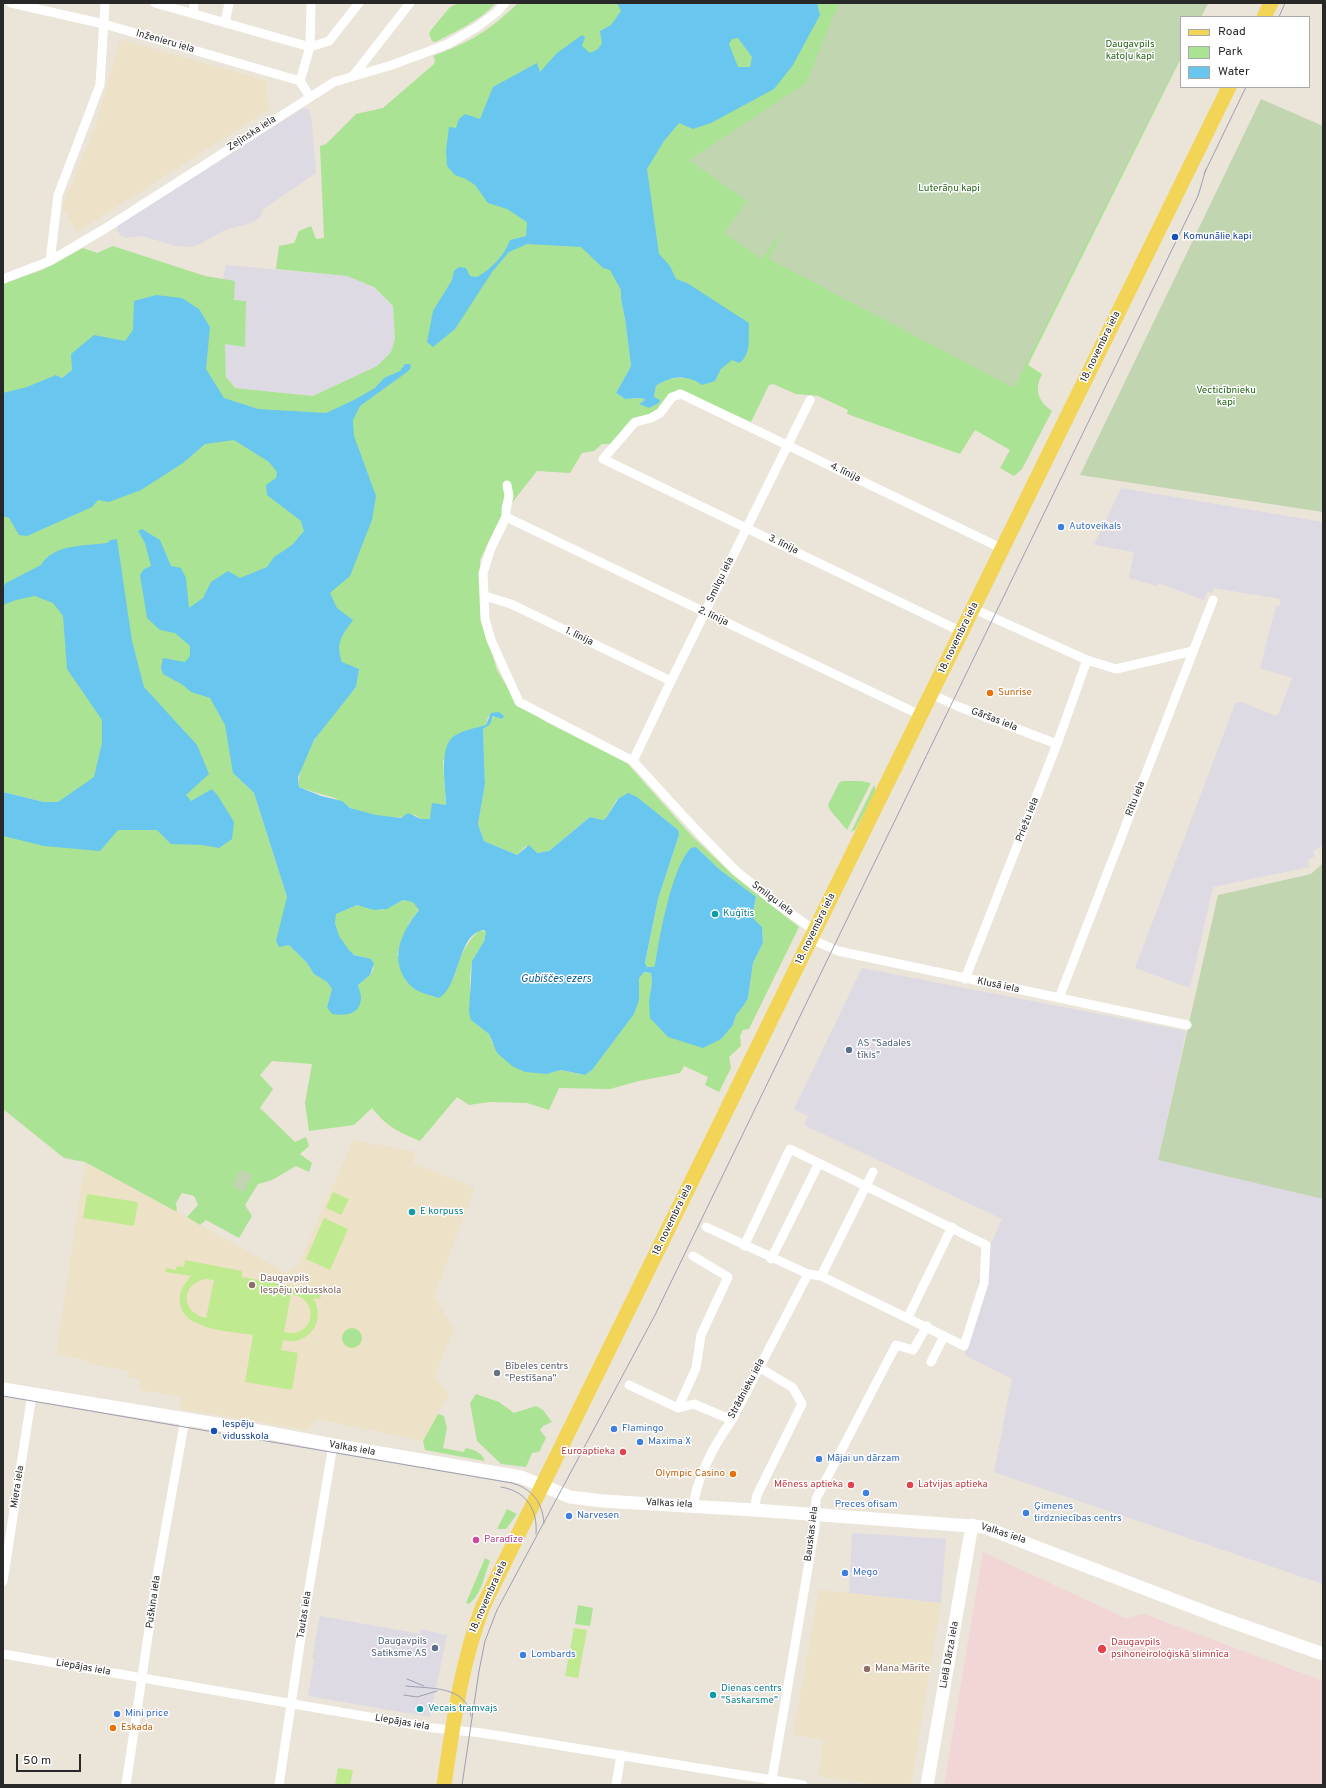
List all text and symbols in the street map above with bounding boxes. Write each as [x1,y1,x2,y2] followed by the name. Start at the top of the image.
[1180,16,1310,88] legend
[1218,24,1246,40] text: Road
[134,28,196,56] street label: Inženieru iela
[1105,39,1155,62] park label: Daugavpils katoļu kapi
[1218,44,1243,60] text: Park
[1218,64,1250,80] text: Water
[225,114,279,154] street label: Zeļinska iela
[918,183,980,195] park label: Luterāņu kapi
[1183,231,1251,243] place label: Komunālie kapi
[1170,232,1180,242] marker: Komunālie kapi
[1079,310,1123,384] street label: 18. novembra iela
[1196,385,1256,408] park label: Vecticībnieku kapi
[828,461,862,485] street label: 4. līnija
[1069,521,1121,533] place label: Autoveikals
[1056,522,1066,532] marker: Autoveikals
[766,533,800,557] street label: 3. līnija
[705,555,737,605] street label: Smilgu iela
[937,601,981,675] street label: 18. novembra iela
[696,605,730,629] street label: 2. līnija
[563,625,595,649] street label: 1. līnija
[998,687,1032,699] place label: Sunrise
[985,688,995,698] marker: Sunrise
[969,706,1019,734] street label: Gāršas iela
[1124,780,1148,818] street label: Rītu iela
[1014,796,1042,844] street label: Priežu iela
[749,879,795,919] street label: Smilgu iela
[794,892,838,966] street label: 18. novembra iela
[723,908,754,920] place label: Kuģītis
[710,909,720,919] marker: Kuģītis
[521,973,591,987] water label: Gubiščes ezers
[976,976,1020,996] street label: Klusā iela
[857,1038,911,1062] place label: AS "Sadales tīkls"
[844,1045,854,1055] marker: AS "Sadales tīkls"
[651,1183,695,1257] street label: 18. novembra iela
[420,1206,463,1218] place label: E korpuss
[407,1207,417,1217] marker: E korpuss
[260,1273,341,1296] place label: Daugavpils Iespēju vidusskola
[247,1280,257,1290] marker: Daugavpils Iespēju vidusskola
[726,1357,768,1421] street label: Strādnieku iela
[505,1361,568,1384] place label: Bībeles centrs "Pestīšana"
[492,1368,502,1378] marker: Bībeles centrs "Pestīšana"
[222,1419,269,1442] place label: Iespēju vidusskola
[622,1423,664,1435] place label: Flamingo
[609,1424,619,1434] marker: Flamingo
[209,1426,219,1436] marker: Iespēju vidusskola
[648,1436,691,1448] place label: Maxima X
[635,1437,645,1447] marker: Maxima X
[328,1439,376,1459] street label: Valkas iela
[561,1446,615,1458] place label: Euroaptieka
[618,1447,628,1457] marker: Euroaptieka
[827,1453,900,1465] place label: Mājai un dārzam
[814,1454,824,1464] marker: Mājai un dārzam
[9,1465,27,1509] street label: Miera iela
[655,1468,725,1480] place label: Olympic Casino
[728,1469,738,1479] marker: Olympic Casino
[774,1479,843,1491] place label: Mēness aptieka
[918,1479,988,1491] place label: Latvijas aptieka
[846,1480,856,1490] marker: Mēness aptieka
[905,1480,915,1490] marker: Latvijas aptieka
[861,1488,871,1498] marker: Preces ofisam
[645,1497,693,1511] street label: Valkas iela
[835,1499,897,1511] place label: Preces ofisam
[1034,1501,1122,1524] place label: Ģimenes tirdzniecības centrs
[803,1506,821,1562] street label: Bauskas iela
[1021,1508,1031,1518] marker: Ģimenes tirdzniecības centrs
[577,1510,619,1522] place label: Narvesen
[564,1511,574,1521] marker: Narvesen
[979,1521,1027,1547] street label: Valkas iela
[484,1534,523,1546] place label: Paradīze
[471,1535,481,1545] marker: Paradīze
[468,1559,510,1635] street label: 18. novembra iela
[853,1567,878,1579] place label: Mego
[840,1568,850,1578] marker: Mego
[144,1575,164,1629] street label: Puškina iela
[295,1590,315,1640] street label: Tautas iela
[938,1620,962,1690] street label: Lielā Dārza iela
[371,1636,427,1660] place label: Daugavpils Satiksme AS
[1111,1637,1229,1660] place label: Daugavpils psihoneiroloģiskā slimnīca
[430,1643,440,1653] marker: Daugavpils Satiksme AS
[1096,1643,1108,1655] marker: Daugavpils psihoneiroloģiskā slimnīca
[531,1649,576,1661] place label: Lombards
[518,1650,528,1660] marker: Lombards
[55,1657,111,1679] street label: Liepājas iela
[875,1663,930,1675] place label: Mana Mārīte
[862,1664,872,1674] marker: Mana Mārīte
[721,1683,782,1706] place label: Dienas centrs "Saskarsme"
[708,1690,718,1700] marker: Dienas centrs "Saskarsme"
[428,1703,497,1715] place label: Vecais tramvajs
[415,1704,425,1714] marker: Vecais tramvajs
[125,1708,169,1720] place label: Mini price
[112,1709,122,1719] marker: Mini price
[374,1712,430,1734] street label: Liepājas iela
[121,1722,153,1734] place label: Eskada
[108,1723,118,1733] marker: Eskada
[18,1746,83,1772] scale bar
[23,1753,51,1769] text: 50 m

